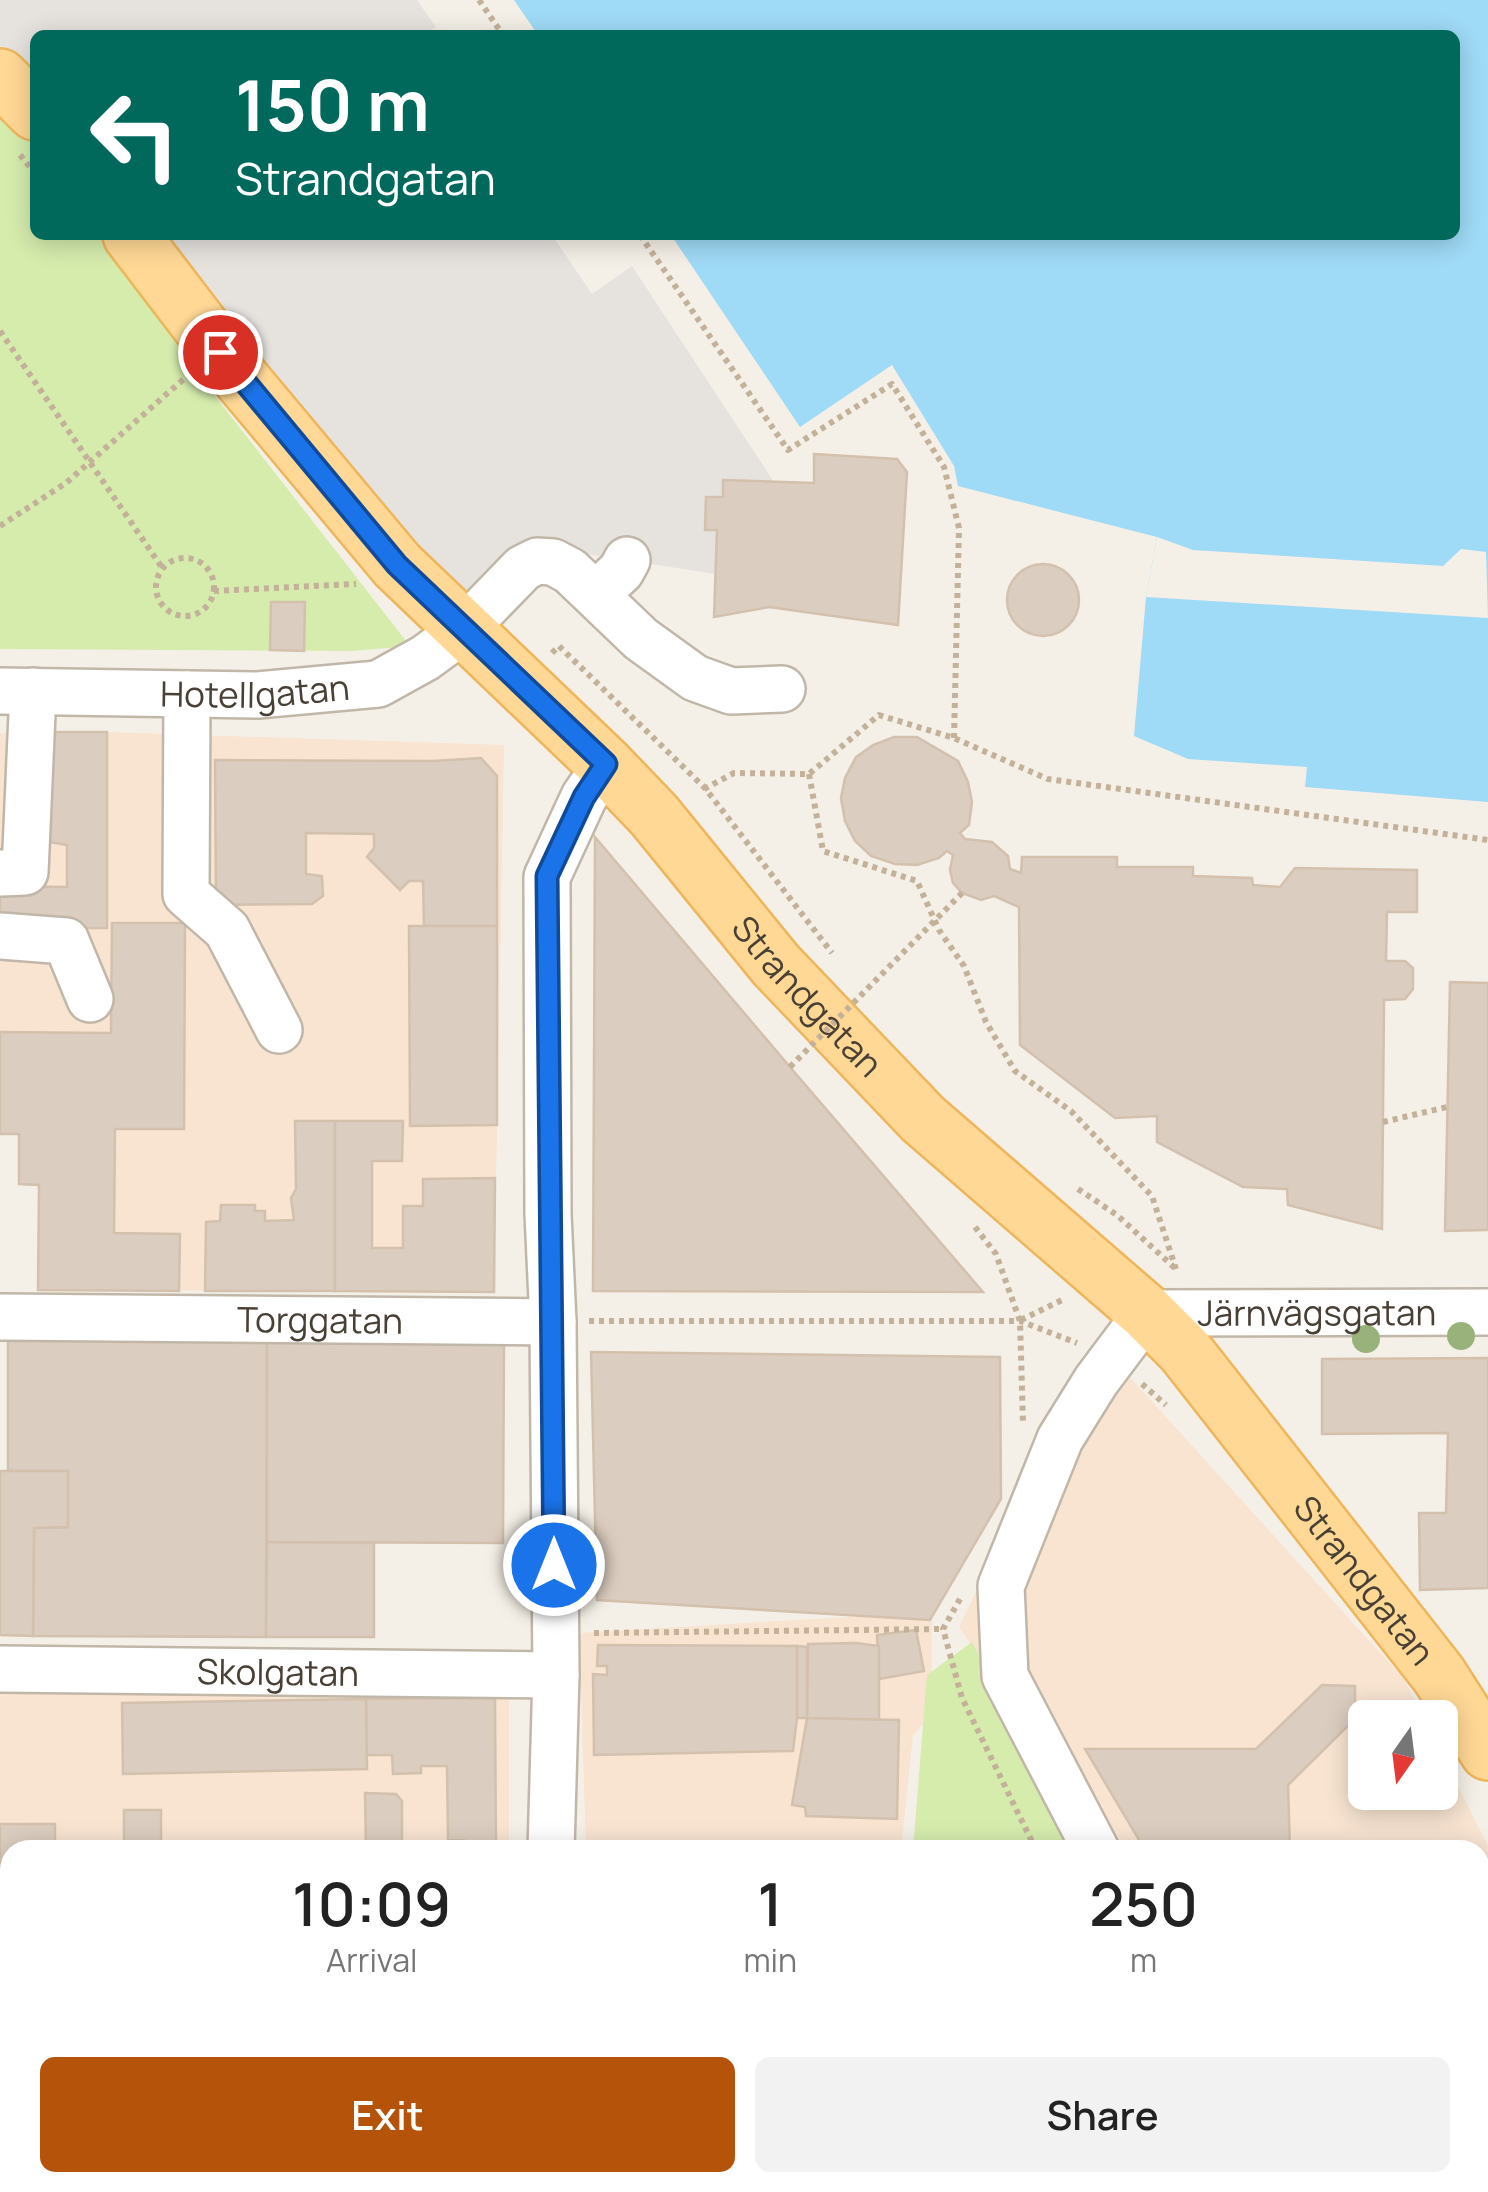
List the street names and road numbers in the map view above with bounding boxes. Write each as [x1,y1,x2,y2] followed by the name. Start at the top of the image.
[160,663,351,719] street label: Hotellgatan
[721,905,894,1087] street label: Strandgatan
[1197,1288,1436,1337] street label: Järnvägsgatan
[237,1295,403,1345] street label: Torggatan
[1283,1486,1446,1675] street label: Strandgatan
[197,1647,359,1697] street label: Skolgatan

